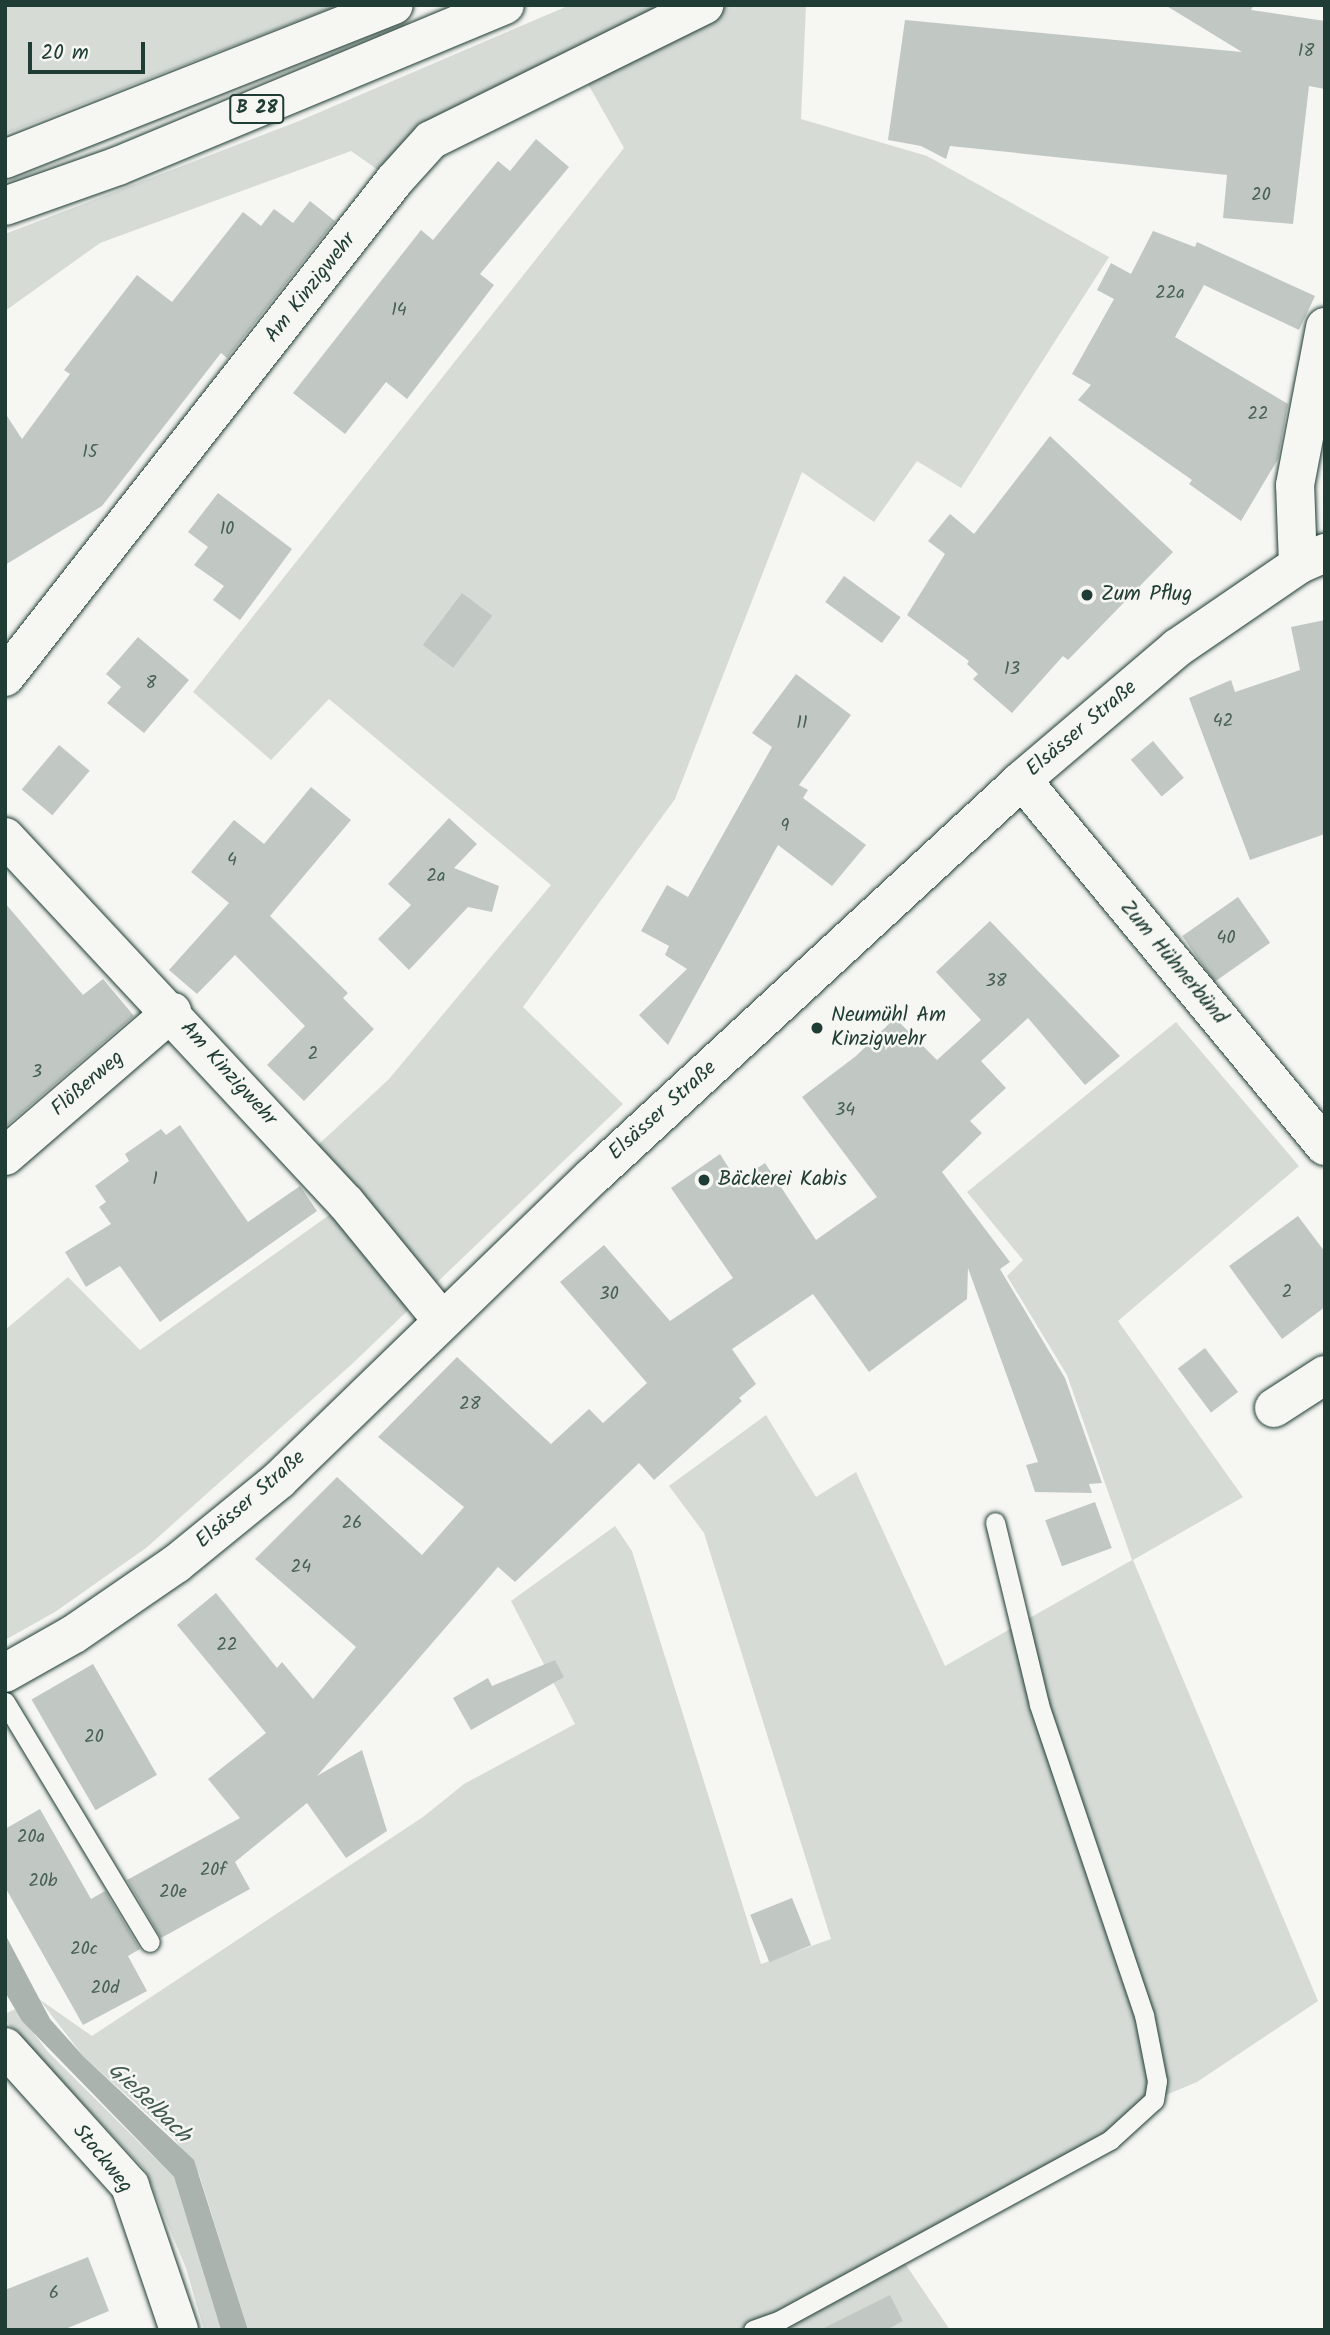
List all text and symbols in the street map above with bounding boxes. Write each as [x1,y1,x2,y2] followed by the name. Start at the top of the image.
[32,28,149,72] scale bar
[41,37,89,70] text: 20 m
[1298,41,1314,63] house number: 18
[229,94,285,124] road number: B 28
[1251,185,1271,207] house number: 20
[260,228,362,348] street label: Am Kinzigwehr
[1155,283,1185,305] house number: 22a
[391,300,407,322] house number: 14
[1248,404,1268,426] house number: 22
[82,442,98,464] house number: 15
[220,519,234,541] house number: 10
[1101,582,1192,608] place label: Zum Pflug
[1079,587,1095,603] marker: Zum Pflug
[1004,659,1020,681] house number: 13
[146,673,156,695] house number: 8
[1021,675,1143,783] street label: Elsässer Straße
[1213,711,1233,733] house number: 42
[796,713,808,735] house number: 11
[781,816,789,838] house number: 9
[227,850,237,872] house number: 4
[427,866,445,888] house number: 2a
[1114,896,1232,1030] street label: Zum Hühnerbünd
[1217,928,1235,950] house number: 40
[985,971,1007,993] house number: 38
[831,1003,946,1053] place label: Neumühl Am Kinzigwehr
[174,1016,282,1132] street label: Am Kinzigwehr
[809,1020,825,1036] marker: Neumühl Am Kinzigwehr
[308,1044,318,1066] house number: 2
[47,1046,129,1122] street label: Flößerweg
[604,1056,722,1166] street label: Elsässer Straße
[32,1062,42,1084] house number: 3
[835,1100,855,1122] house number: 34
[718,1167,847,1193] place label: Bäckerei Kabis
[152,1169,158,1191] house number: 1
[696,1172,712,1188] marker: Bäckerei Kabis
[1282,1282,1292,1304] house number: 2
[599,1284,619,1306] house number: 30
[459,1394,481,1416] house number: 28
[191,1446,311,1554] street label: Elsässer Straße
[342,1513,362,1535] house number: 26
[291,1557,311,1579] house number: 24
[217,1635,237,1657] house number: 22
[84,1727,104,1749] house number: 20
[17,1827,45,1849] house number: 20a
[200,1860,226,1882] house number: 20f
[29,1871,57,1893] house number: 20b
[159,1882,187,1904] house number: 20e
[70,1939,98,1961] house number: 20c
[91,1978,119,2000] house number: 20d
[102,2057,196,2149] water label: Gießelbach
[67,2119,137,2199] street label: Stockweg
[49,2283,59,2305] house number: 6

